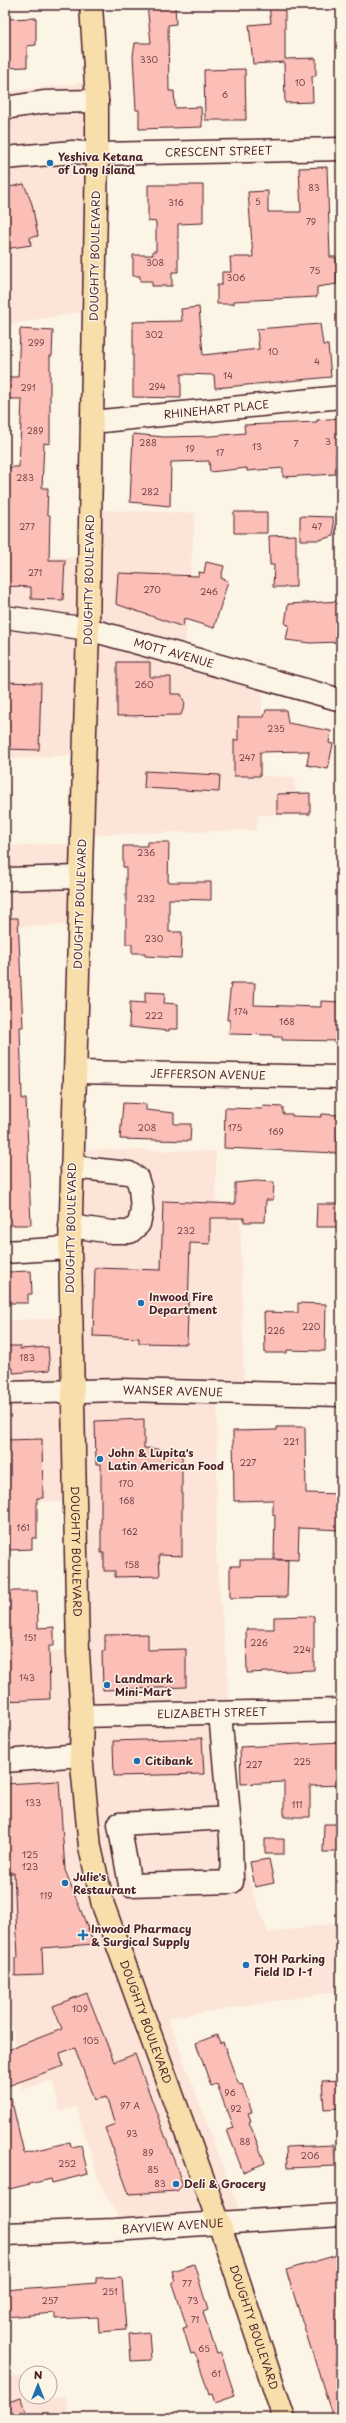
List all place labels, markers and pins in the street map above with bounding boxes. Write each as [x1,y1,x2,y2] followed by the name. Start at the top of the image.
[58,148,143,178] place label: Yeshiva Ketana of Long Island
[45,158,55,168] marker: Yeshiva Ketana of Long Island
[149,1288,217,1318] place label: Inwood Fire Department
[136,1298,146,1308] marker: Inwood Fire Department
[108,1444,224,1474] place label: John & Lupita's Latin American Food
[95,1454,105,1464] marker: John & Lupita's Latin American Food
[115,1670,174,1700] place label: Landmark Mini-Mart
[102,1680,112,1690] marker: Landmark Mini-Mart
[145,1752,194,1769] place label: Citibank
[132,1756,142,1766] marker: Citibank
[73,1868,136,1898] place label: Julie's Restaurant
[60,1878,70,1888] marker: Julie's Restaurant
[91,1920,191,1950] place label: Inwood Pharmacy & Surgical Supply
[78,1930,88,1940] marker: Inwood Pharmacy & Surgical Supply
[254,1950,325,1980] place label: TOH Parking Field ID I-1
[241,1960,251,1970] marker: TOH Parking Field ID I-1
[184,2175,266,2192] place label: Deli & Grocery
[171,2179,181,2189] marker: Deli & Grocery

